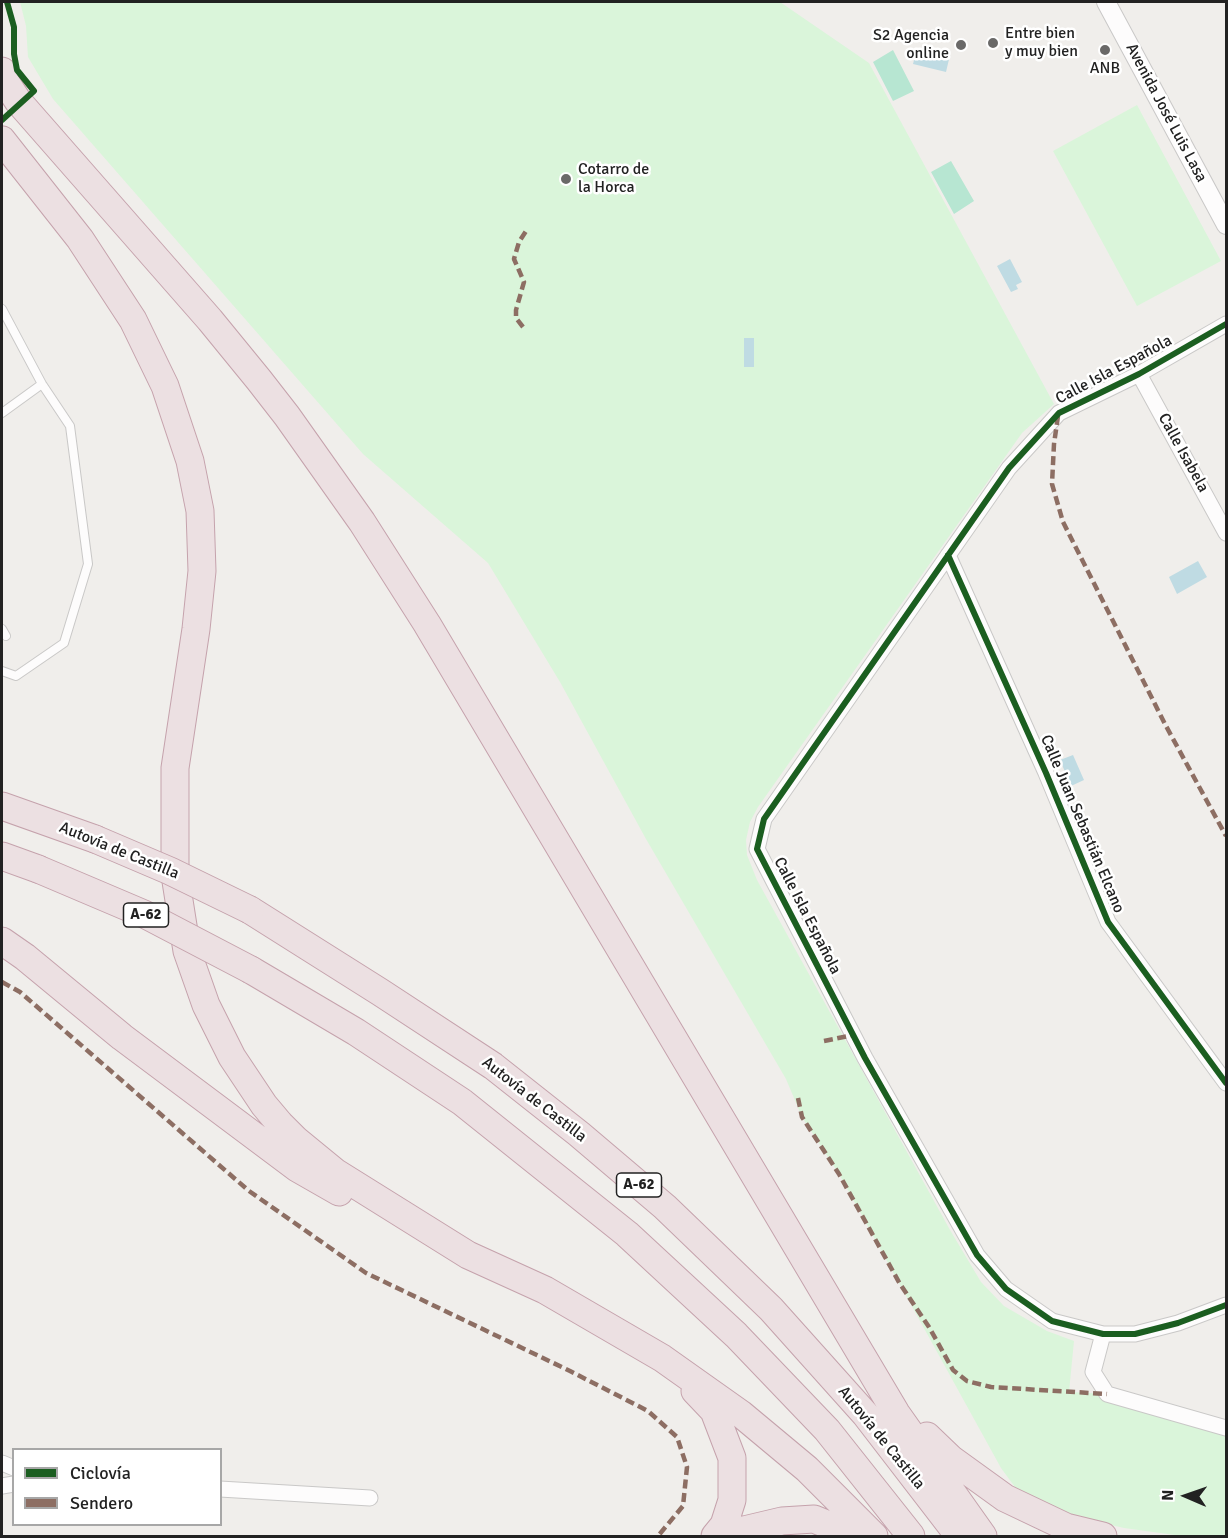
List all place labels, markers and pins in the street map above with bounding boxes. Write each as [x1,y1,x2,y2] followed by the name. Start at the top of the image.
[1005,24,1078,62] place label: Entre bien y muy bien
[873,26,949,64] place label: S2 Agencia online
[986,36,1000,50] marker: Entre bien y muy bien
[954,38,968,52] marker: S2 Agencia online
[1098,43,1112,57] marker: ANB
[1090,59,1120,79] place label: ANB
[578,160,649,198] place label: Cotarro de la Horca
[559,172,573,186] marker: Cotarro de la Horca

